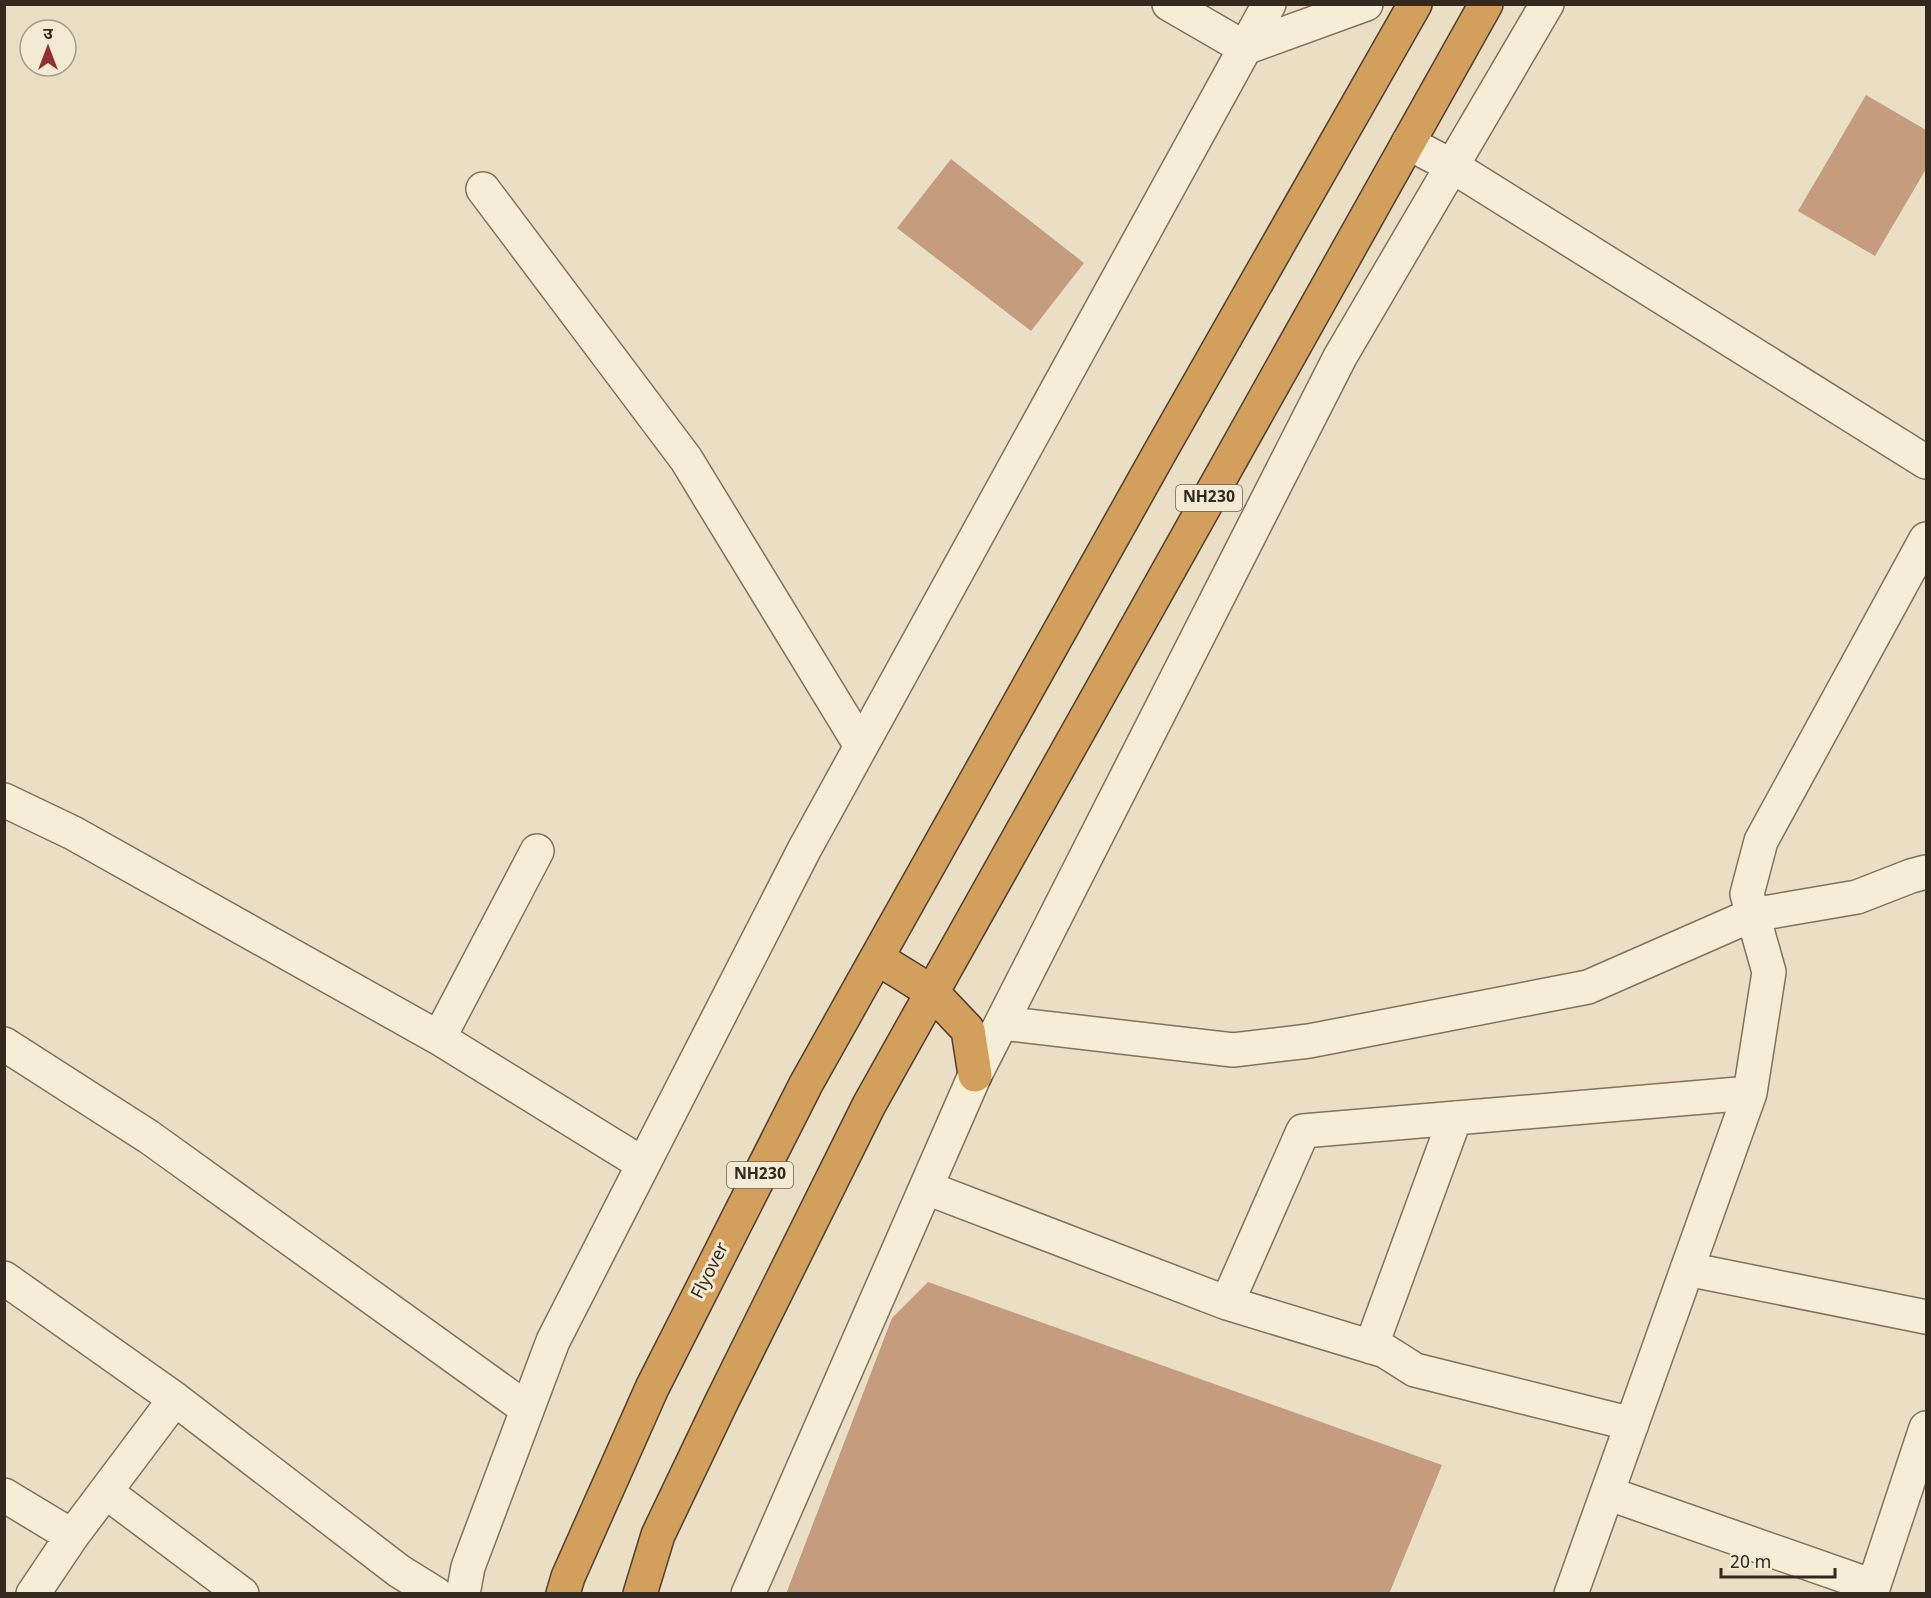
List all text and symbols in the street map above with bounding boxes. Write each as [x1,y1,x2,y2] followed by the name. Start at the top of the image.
[18,18,78,78] north arrow
[43,25,53,46] text: उ
[1176,485,1242,511] road number: NH230
[727,1162,793,1188] road number: NH230
[687,1238,735,1303] street label: Flyover
[1721,1541,1835,1579] scale bar
[1730,1552,1771,1575] text: 20 m

